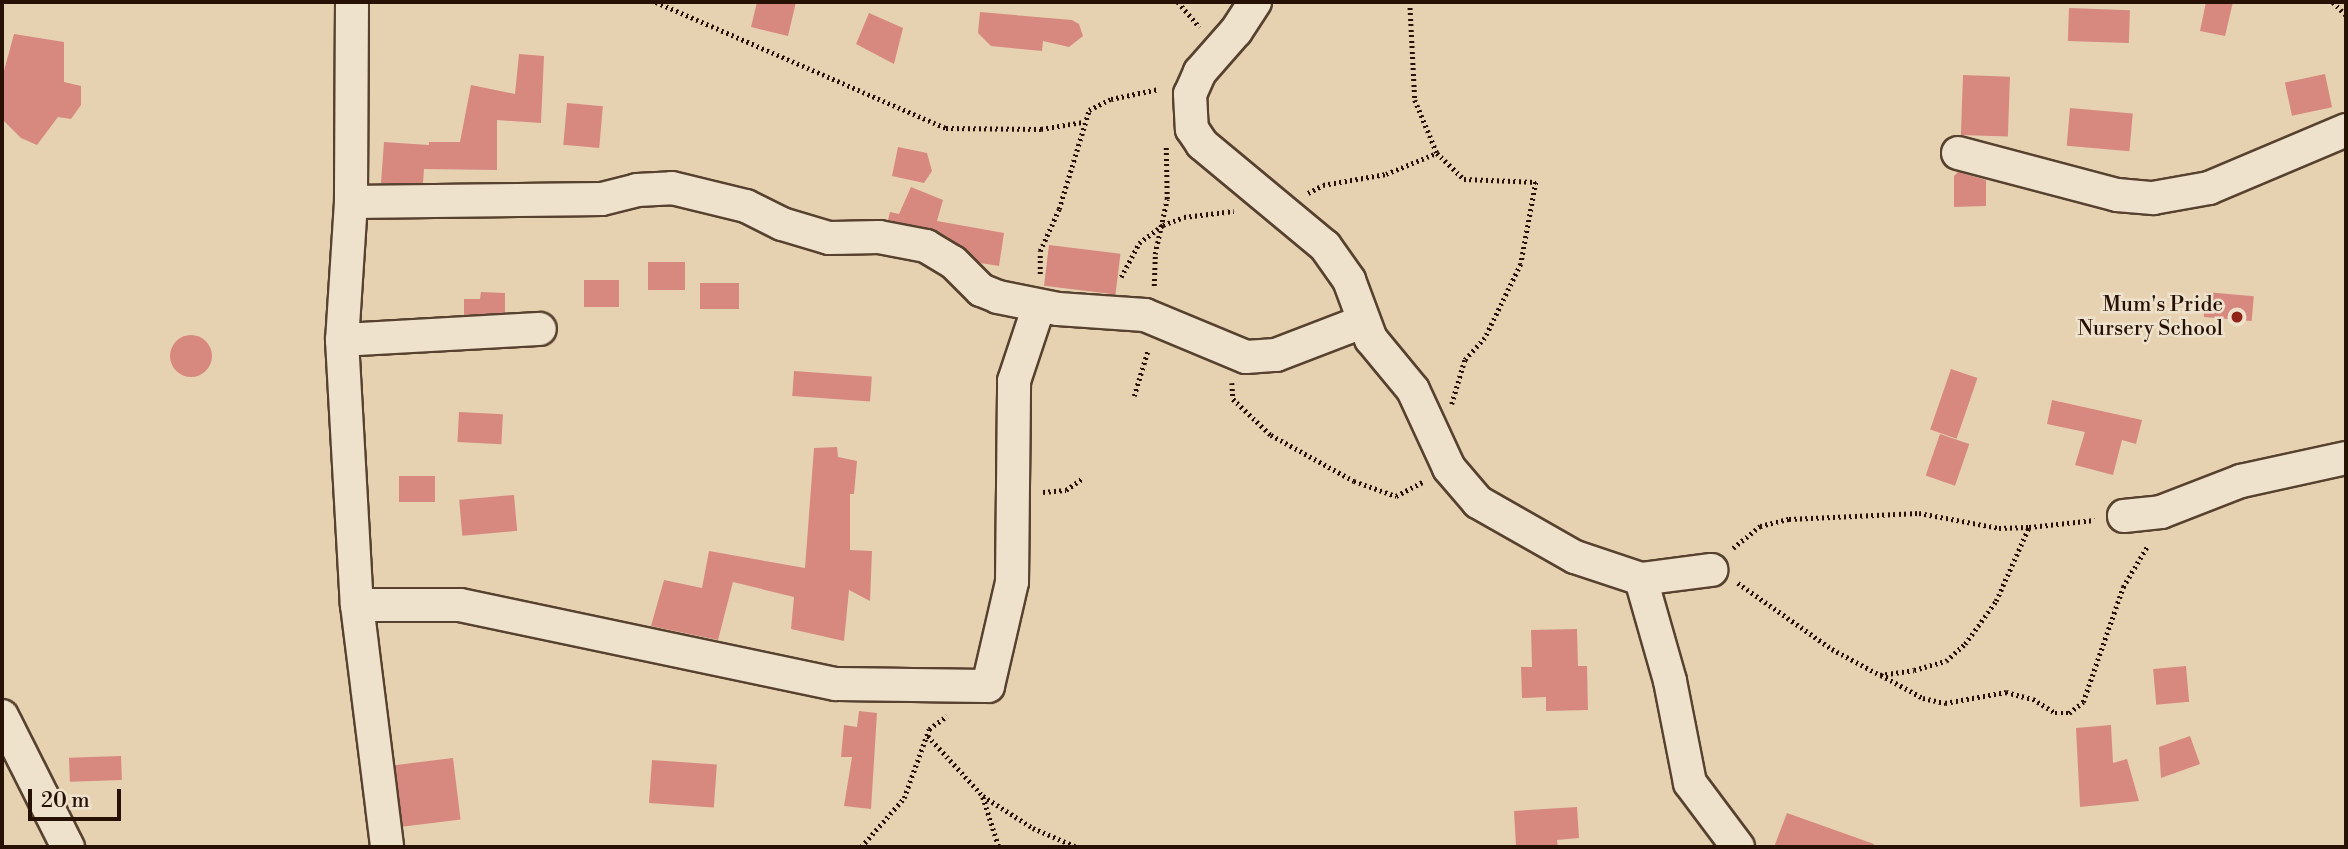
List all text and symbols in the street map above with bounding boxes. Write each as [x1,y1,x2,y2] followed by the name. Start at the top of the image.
[2078,292,2223,342] place label: Mum's Pride Nursery School
[2229,309,2245,325] marker: Mum's Pride Nursery School
[32,776,124,820] scale bar
[41,788,90,814] text: 20 m

